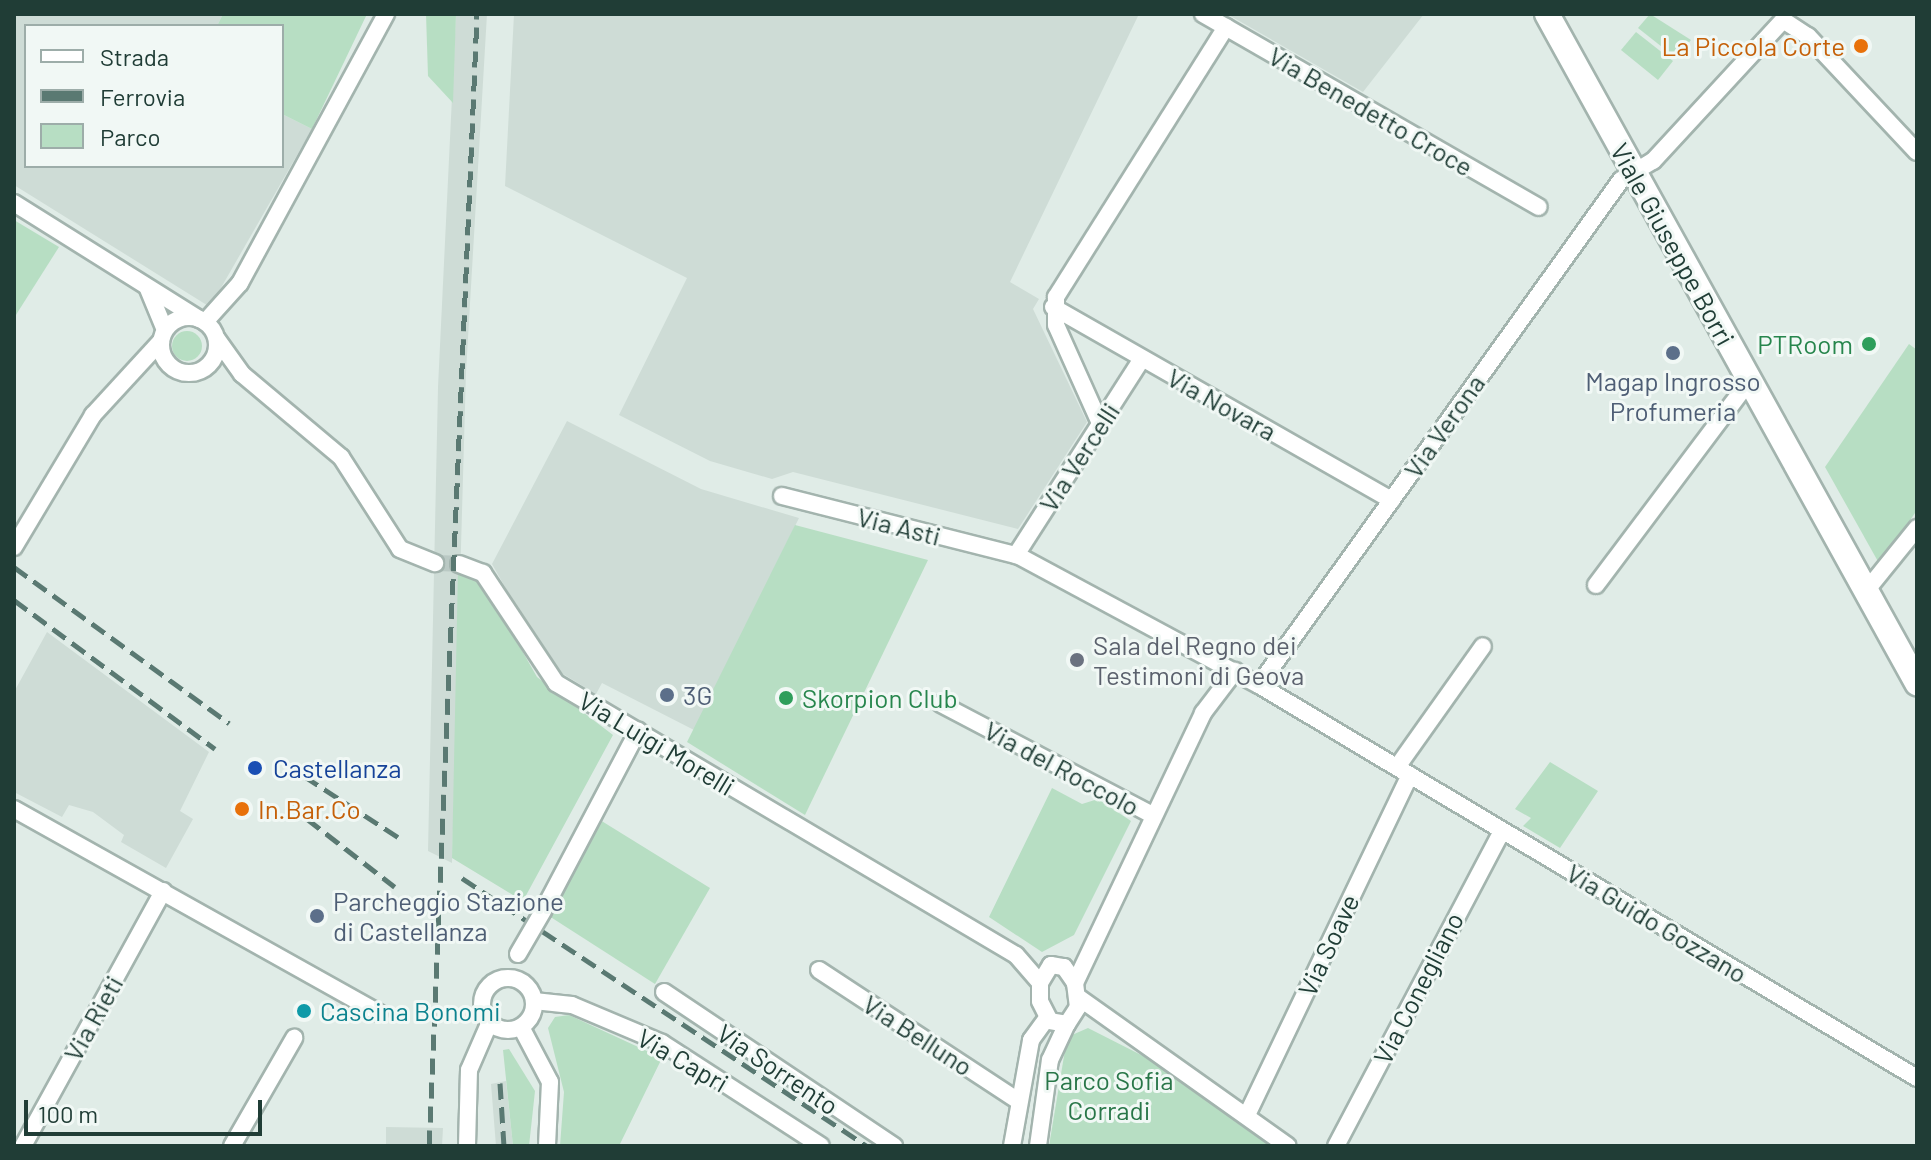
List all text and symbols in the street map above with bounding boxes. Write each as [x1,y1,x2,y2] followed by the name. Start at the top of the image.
[24,24,284,168] legend
[1662,30,1845,62] place label: La Piccola Corte
[1852,37,1870,55] marker: La Piccola Corte
[1263,40,1479,182] street label: Via Benedetto Croce
[100,42,169,71] text: Strada
[100,82,185,111] text: Ferrovia
[100,122,161,151] text: Parco
[1604,137,1742,351] street label: Viale Giuseppe Borri
[1757,328,1853,360] place label: PTRoom
[1860,335,1878,353] marker: PTRoom
[1664,344,1682,362] marker: Magap Ingrosso Profumeria
[1162,361,1282,447] street label: Via Novara
[1585,365,1761,426] place label: Magap Ingrosso Profumeria
[1397,368,1491,484] street label: Via Verona
[1032,397,1126,517] street label: Via Vercelli
[854,501,944,551] street label: Via Asti
[1093,629,1304,690] place label: Sala del Regno dei Testimoni di Geova
[1068,651,1086,669] marker: Sala del Regno dei Testimoni di Geova
[683,679,712,711] place label: 3G
[802,682,958,714] place label: Skorpion Club
[574,684,740,802] street label: Via Luigi Morelli
[658,686,676,704] marker: 3G
[777,689,795,707] marker: Skorpion Club
[979,714,1145,822] street label: Via del Roccolo
[273,752,401,784] place label: Castellanza
[244,757,266,779] marker: Castellanza
[258,793,361,825] place label: In.Bar.Co
[233,800,251,818] marker: In.Bar.Co
[1561,857,1753,989] street label: Via Guido Gozzano
[333,885,564,946] place label: Parcheggio Stazione di Castellanza
[1291,889,1365,1001] street label: Via Soave
[308,907,326,925] marker: Parcheggio Stazione di Castellanza
[1366,907,1470,1069] street label: Via Conegliano
[57,970,129,1066] street label: Via Rieti
[857,988,979,1082] street label: Via Belluno
[320,995,501,1027] place label: Cascina Bonomi
[295,1002,313,1020] marker: Cascina Bonomi
[711,1017,845,1121] street label: Via Sorrento
[632,1022,734,1098] street label: Via Capri
[1044,1064,1174,1126] park label: Parco Sofia Corradi
[28,1084,266,1134] scale bar
[38,1099,98,1128] text: 100 m

